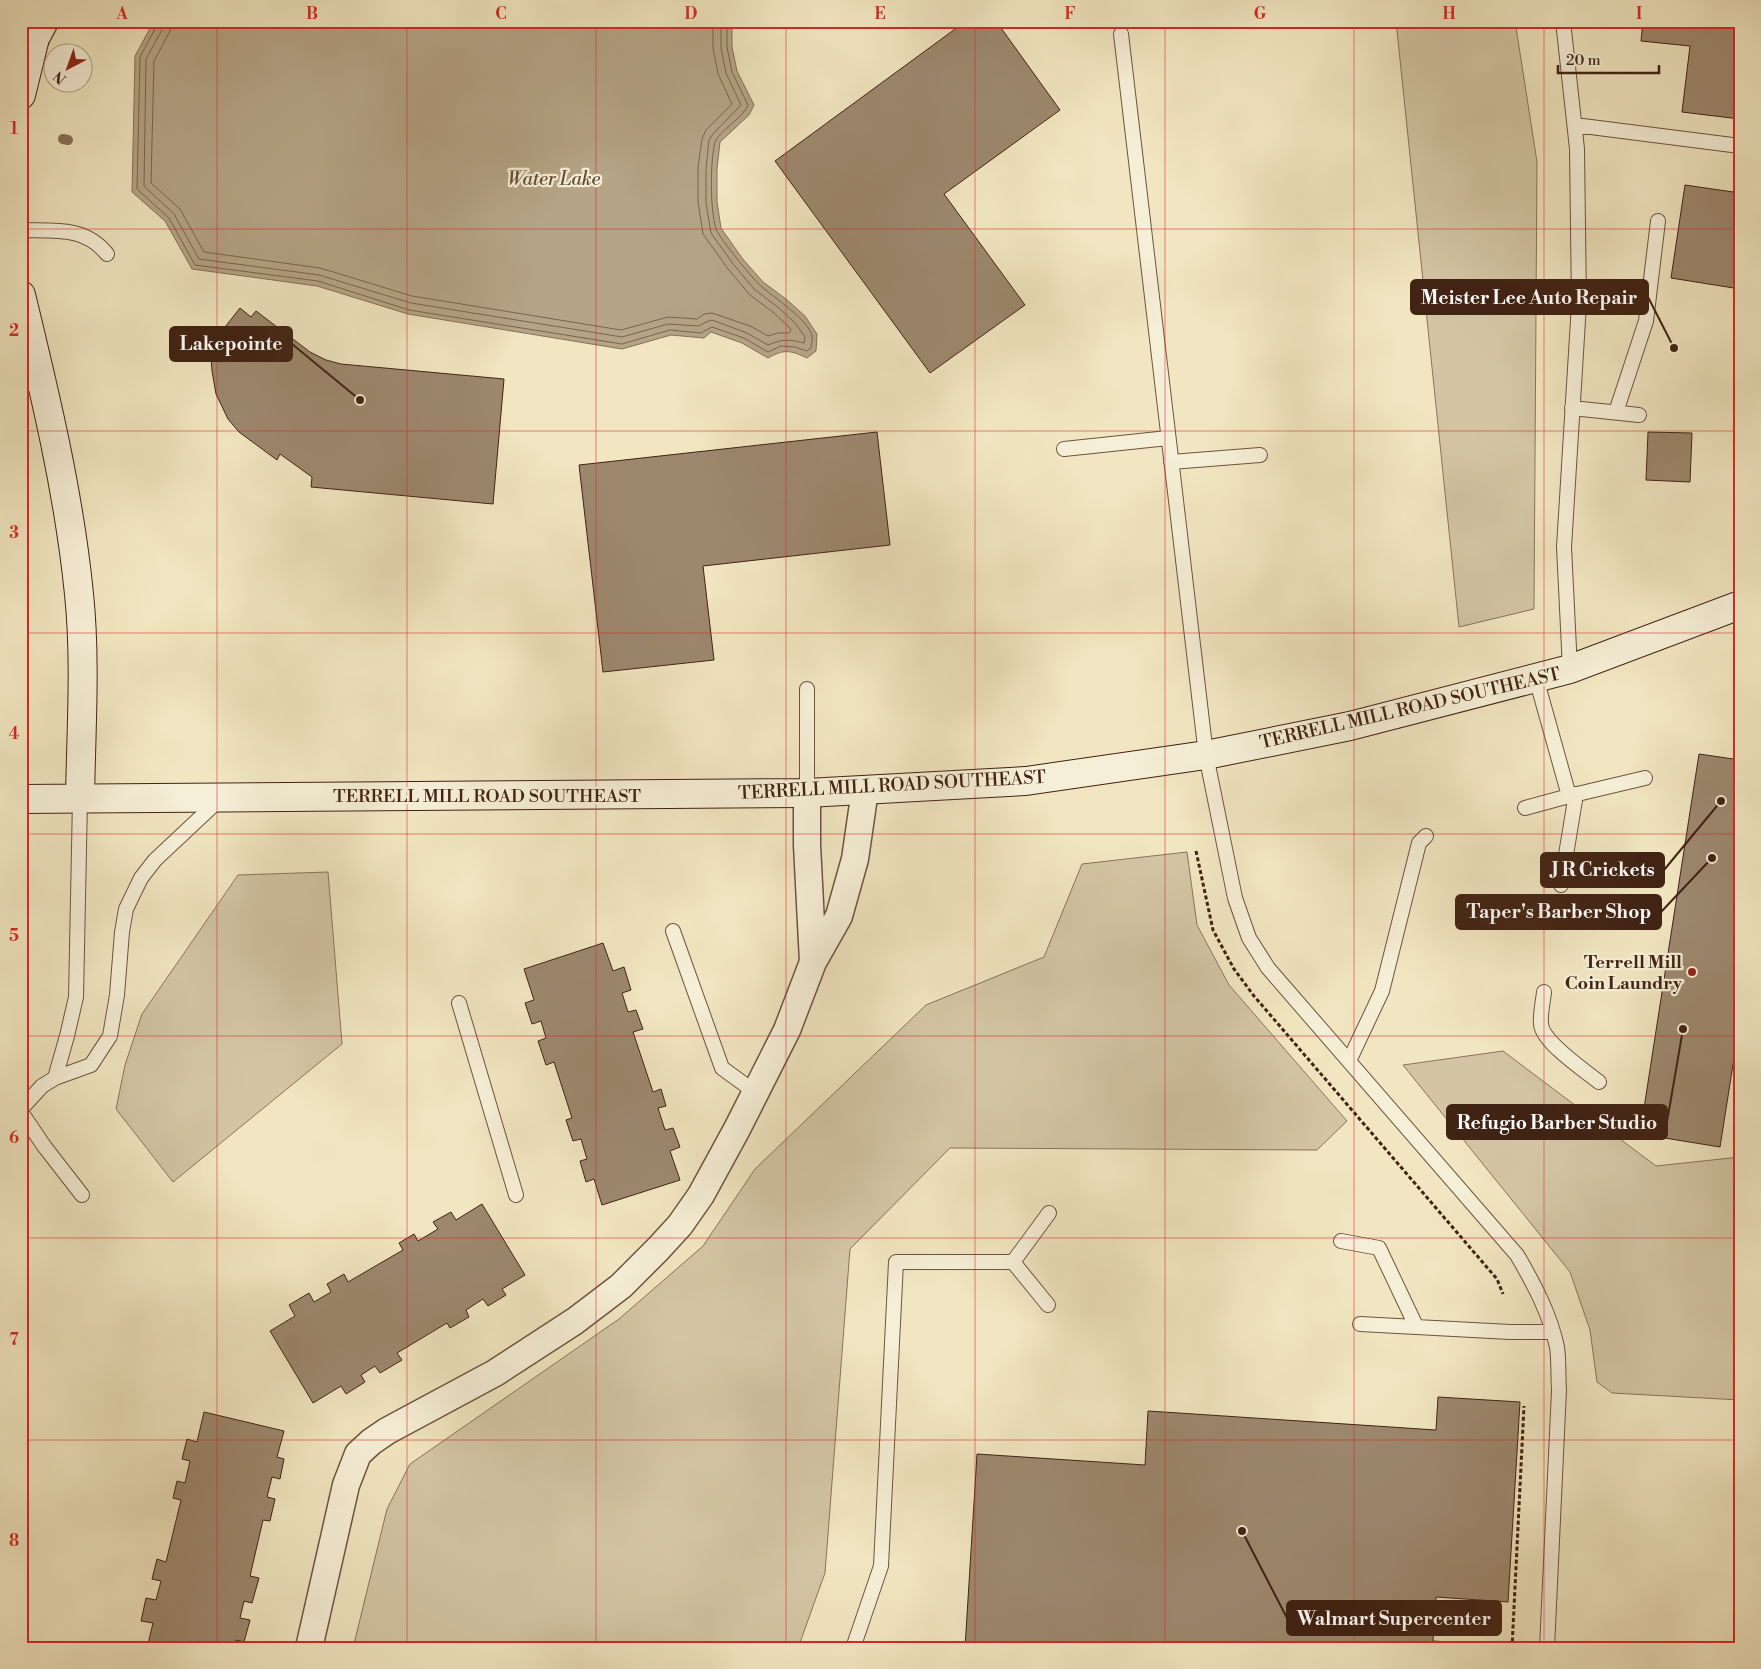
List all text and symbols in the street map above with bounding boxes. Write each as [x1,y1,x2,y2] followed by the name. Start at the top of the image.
[115,4,128,24] text: A
[306,4,318,24] text: B
[495,4,507,24] text: C
[685,4,698,24] text: D
[874,4,886,24] text: E
[1064,4,1076,24] text: F
[1254,4,1267,24] text: G
[1442,4,1456,24] text: H
[1636,4,1642,24] text: I
[42,42,92,92] north arrow
[1558,42,1660,74] scale bar
[1566,51,1601,70] text: 20 m
[50,67,70,87] text: N
[10,119,18,139] text: 1
[508,167,601,191] water label: Water Lake
[1411,280,1648,314] callout: Meister Lee Auto Repair
[1421,286,1638,310] text: Meister Lee Auto Repair
[9,321,19,341] text: 2
[170,327,292,361] callout: Lakepointe
[180,332,282,356] text: Lakepointe
[9,523,19,543] text: 3
[1257,663,1563,754] street label: TERRELL MILL ROAD SOUTHEAST
[9,724,20,744] text: 4
[738,766,1047,805] street label: TERRELL MILL ROAD SOUTHEAST
[333,785,641,808] street label: TERRELL MILL ROAD SOUTHEAST
[1541,853,1664,887] callout: J R Crickets
[1548,858,1655,882] text: J R Crickets
[1456,895,1661,929] callout: Taper's Barber Shop
[1467,900,1651,924] text: Taper's Barber Shop
[9,926,19,946] text: 5
[1565,951,1683,995] place label: Terrell Mill Coin Laundry
[1686,966,1698,978] marker: Terrell Mill Coin Laundry
[1447,1105,1667,1139] callout: Refugio Barber Studio
[1457,1111,1657,1135] text: Refugio Barber Studio
[9,1128,19,1148] text: 6
[9,1330,19,1350] text: 7
[9,1531,19,1551] text: 8
[1287,1601,1501,1635] callout: Walmart Supercenter
[1296,1607,1492,1631] text: Walmart Supercenter

